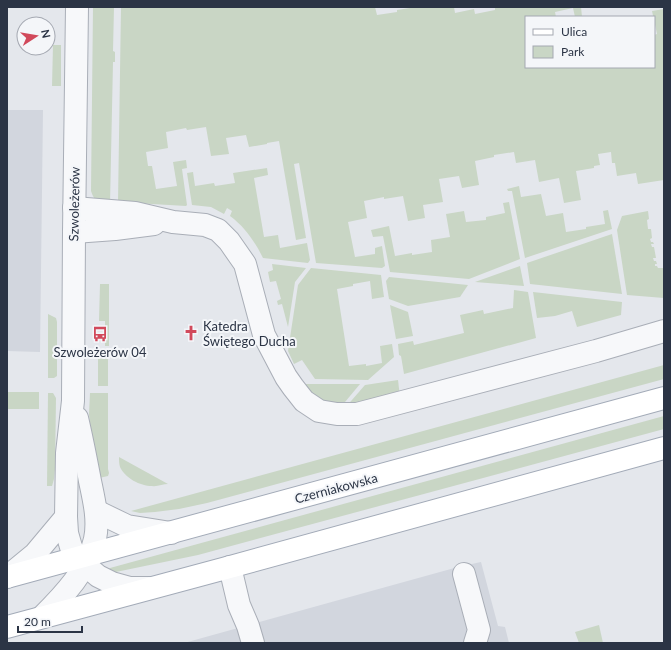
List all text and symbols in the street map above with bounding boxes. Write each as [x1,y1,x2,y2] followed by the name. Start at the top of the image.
[16,16,56,56] north arrow
[525,16,655,68] legend
[561,24,587,39] text: Ulica
[39,28,54,39] text: N
[561,44,585,59] text: Park
[65,167,83,241] street label: Szwoleżerów
[203,318,296,349] place label: Katedra Świętego Ducha
[182,324,200,342] church icon: Katedra Świętego Ducha
[91,325,109,343] bus stop icon: Szwoleżerów 04
[54,344,147,360] place label: Szwoleżerów 04
[293,469,379,507] street label: Czerniakowska
[18,608,82,634] scale bar
[24,614,51,629] text: 20 m

